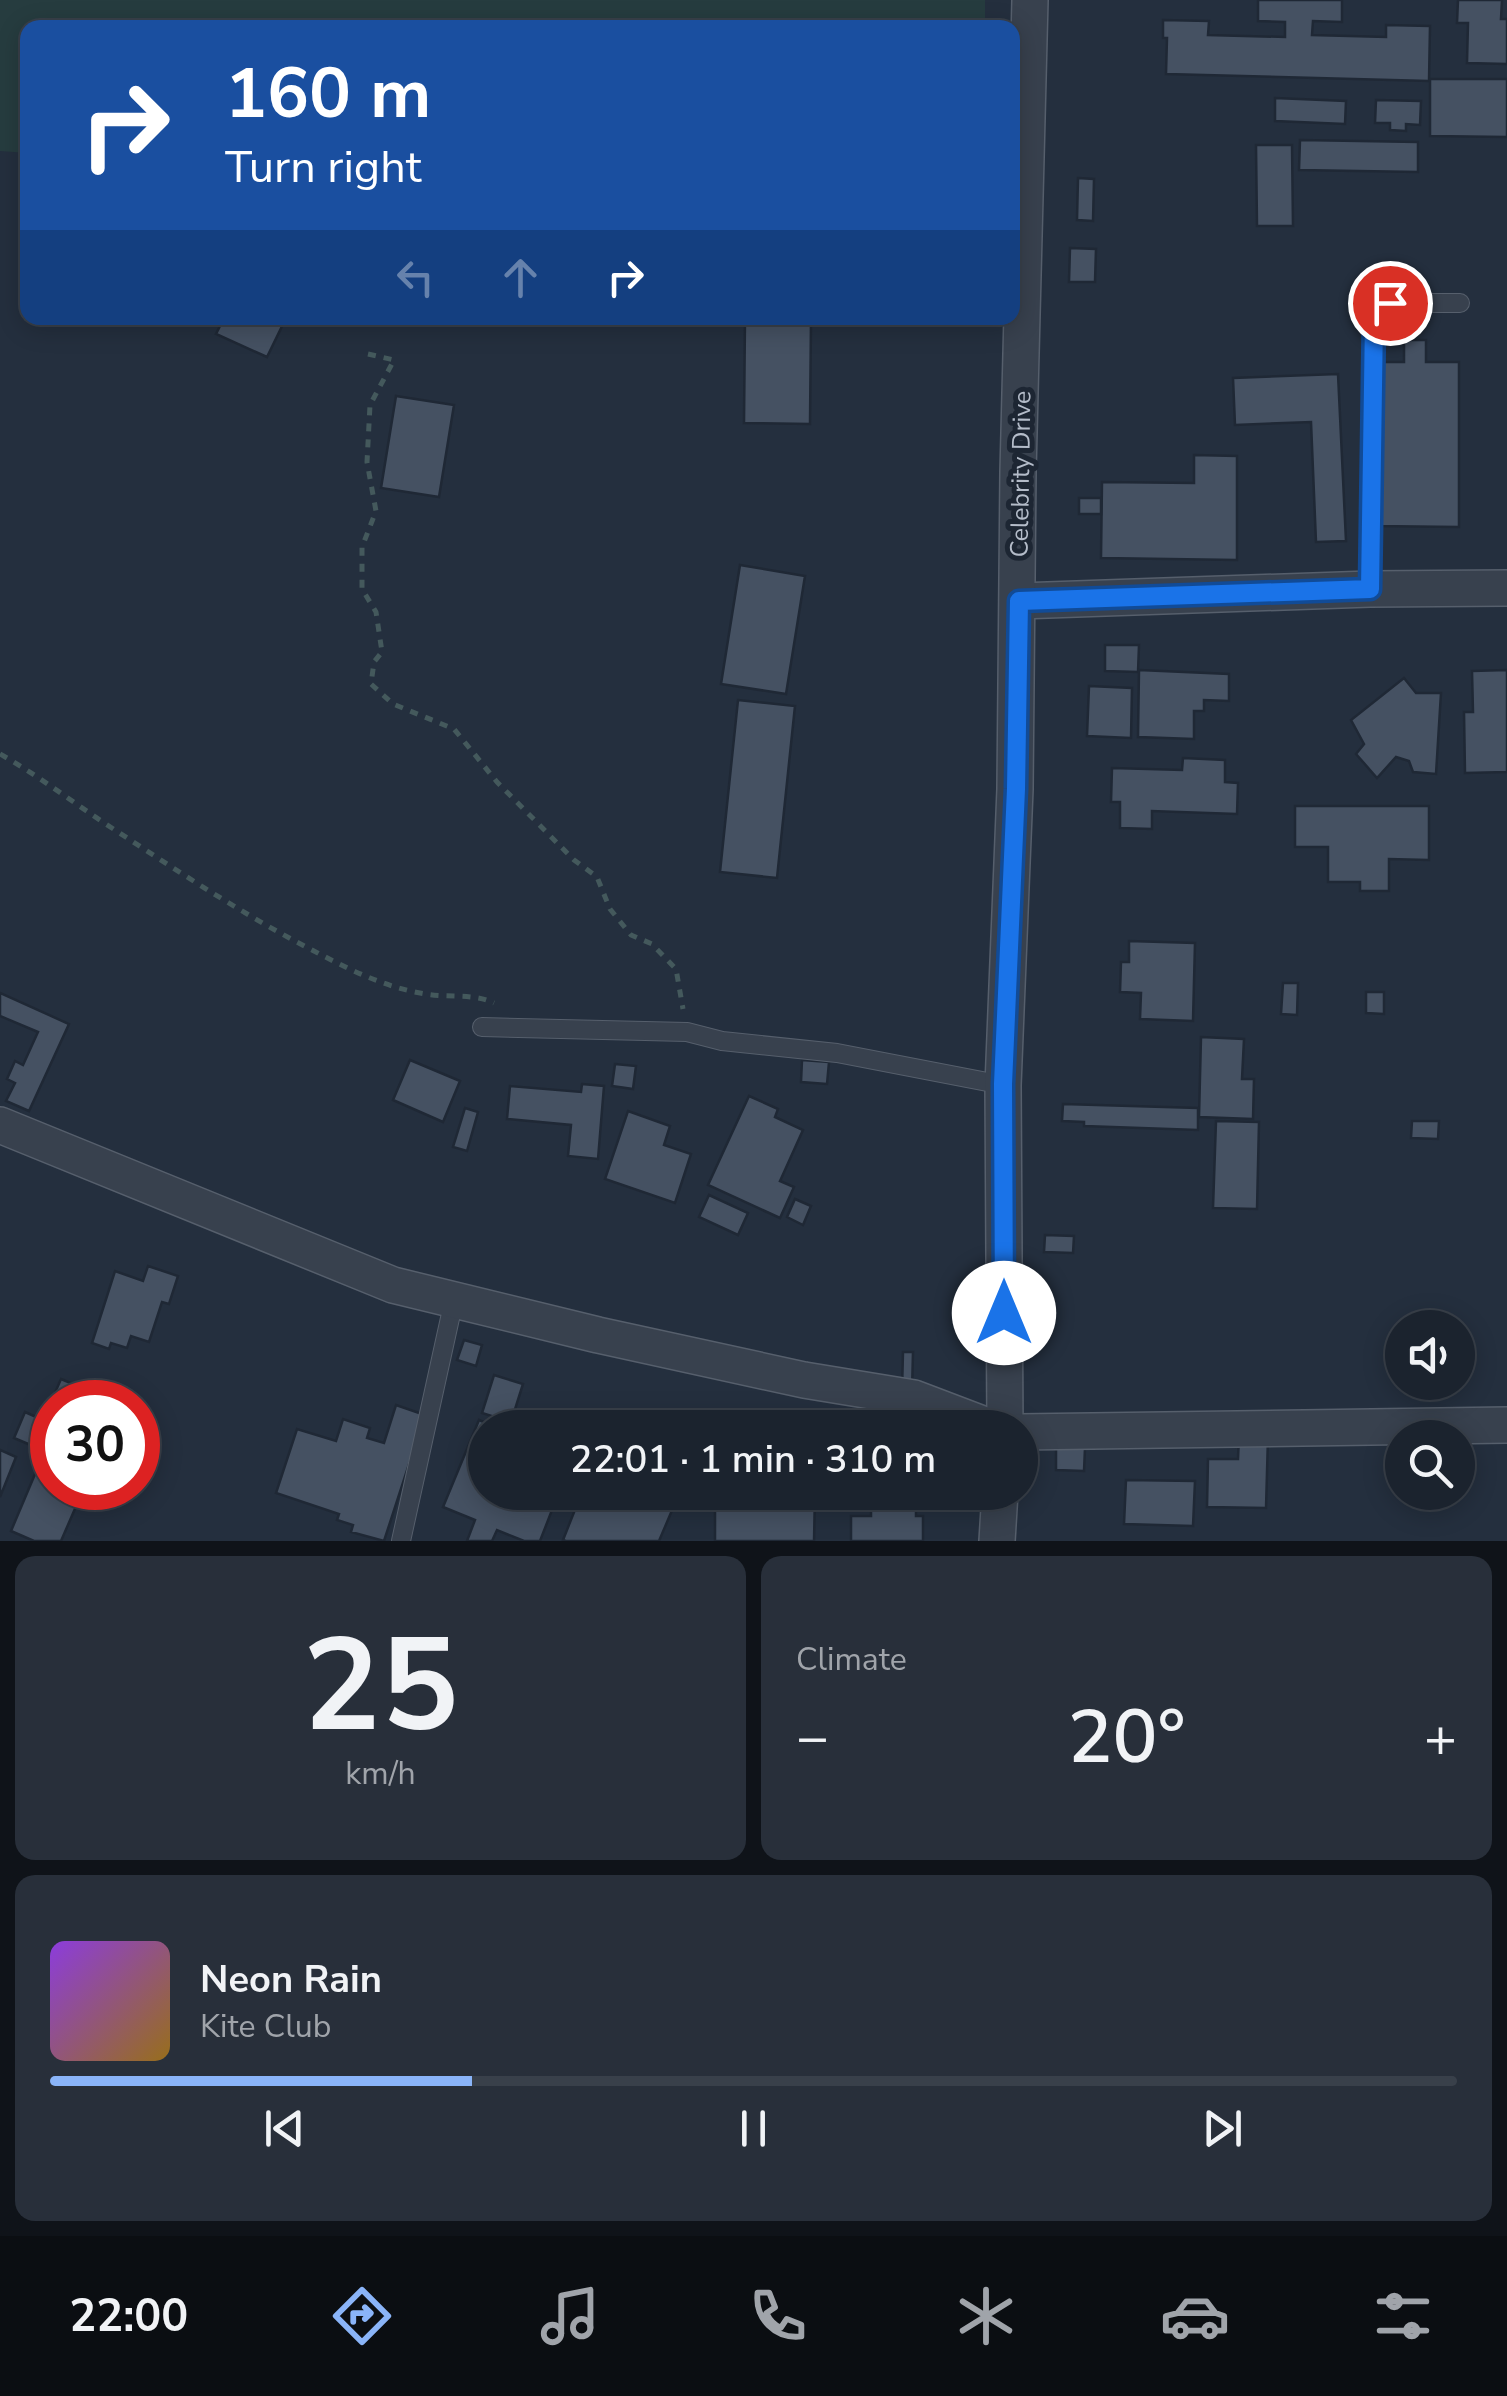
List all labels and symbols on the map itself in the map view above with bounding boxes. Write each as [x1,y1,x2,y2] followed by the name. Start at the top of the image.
[1348,261,1433,346] pin
[1003,390,1039,558] street label: Celebrity Drive
[952,1261,1056,1365] position arrow
[30,1380,160,1510] speed limit sign: 30

